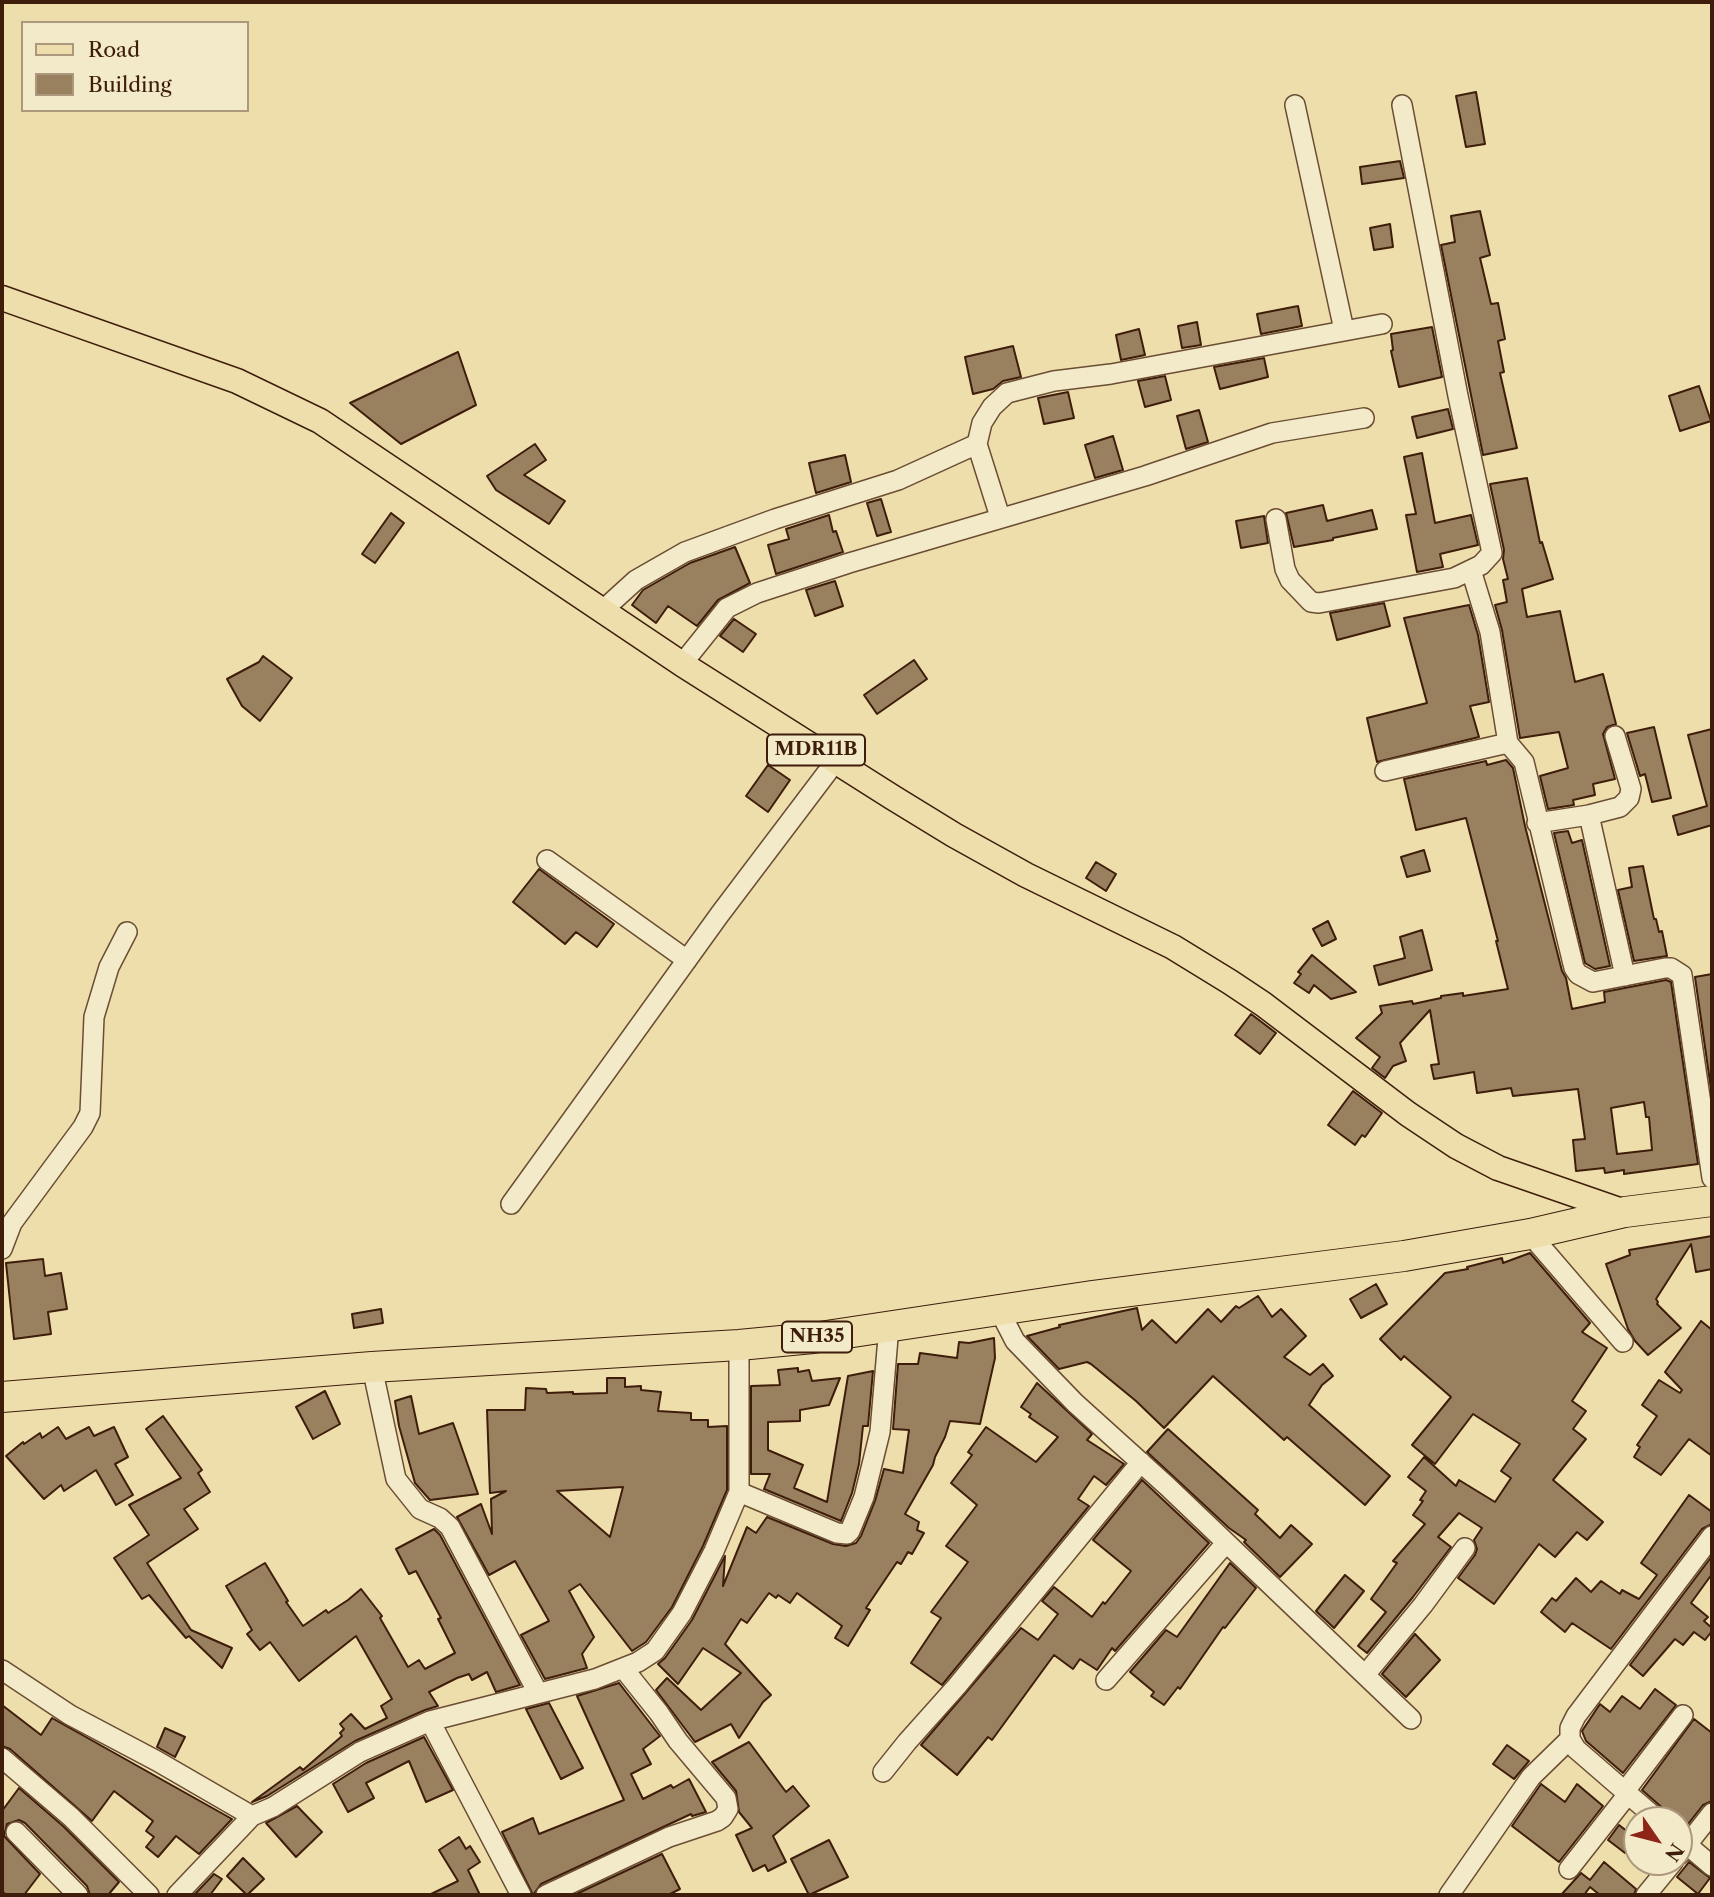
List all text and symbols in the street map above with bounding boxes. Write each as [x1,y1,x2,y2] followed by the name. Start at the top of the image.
[21,21,248,112] legend
[88,37,140,62] text: Road
[88,72,172,97] text: Building
[767,734,865,765] road number: MDR11B
[782,1322,852,1352] road number: NH35
[1623,1806,1693,1876] north arrow
[1660,1839,1688,1866] text: N

